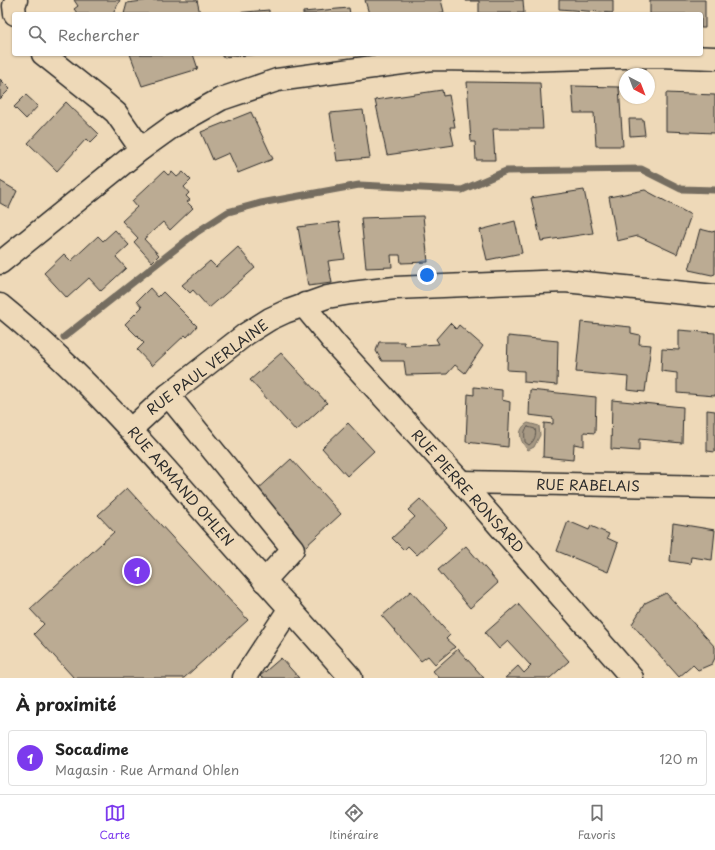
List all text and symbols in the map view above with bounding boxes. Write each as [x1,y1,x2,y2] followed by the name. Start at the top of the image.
[12,12,703,56] search box
[26,23,48,45] icon: search
[58,23,139,46] text: Rechercher
[619,68,655,104] north arrow
[417,265,437,285] your location
[142,314,272,420] street label: RUE PAUL VERLAINE
[123,421,239,551] street label: RUE ARMAND OHLEN
[407,425,529,557] street label: RUE PIERRE RONSARD
[536,474,640,496] street label: RUE RABELAIS
[124,556,150,586] pin: 1
[16,691,116,717] text: À proximité
[55,737,129,760] text: Socadime
[27,749,33,768] text: 1
[659,749,698,768] text: 120 m
[55,760,239,779] text: Magasin · Rue Armand Ohlen
[100,802,130,843] tab: Carte
[329,802,379,843] tab: Itinéraire
[578,802,615,843] tab: Favoris

